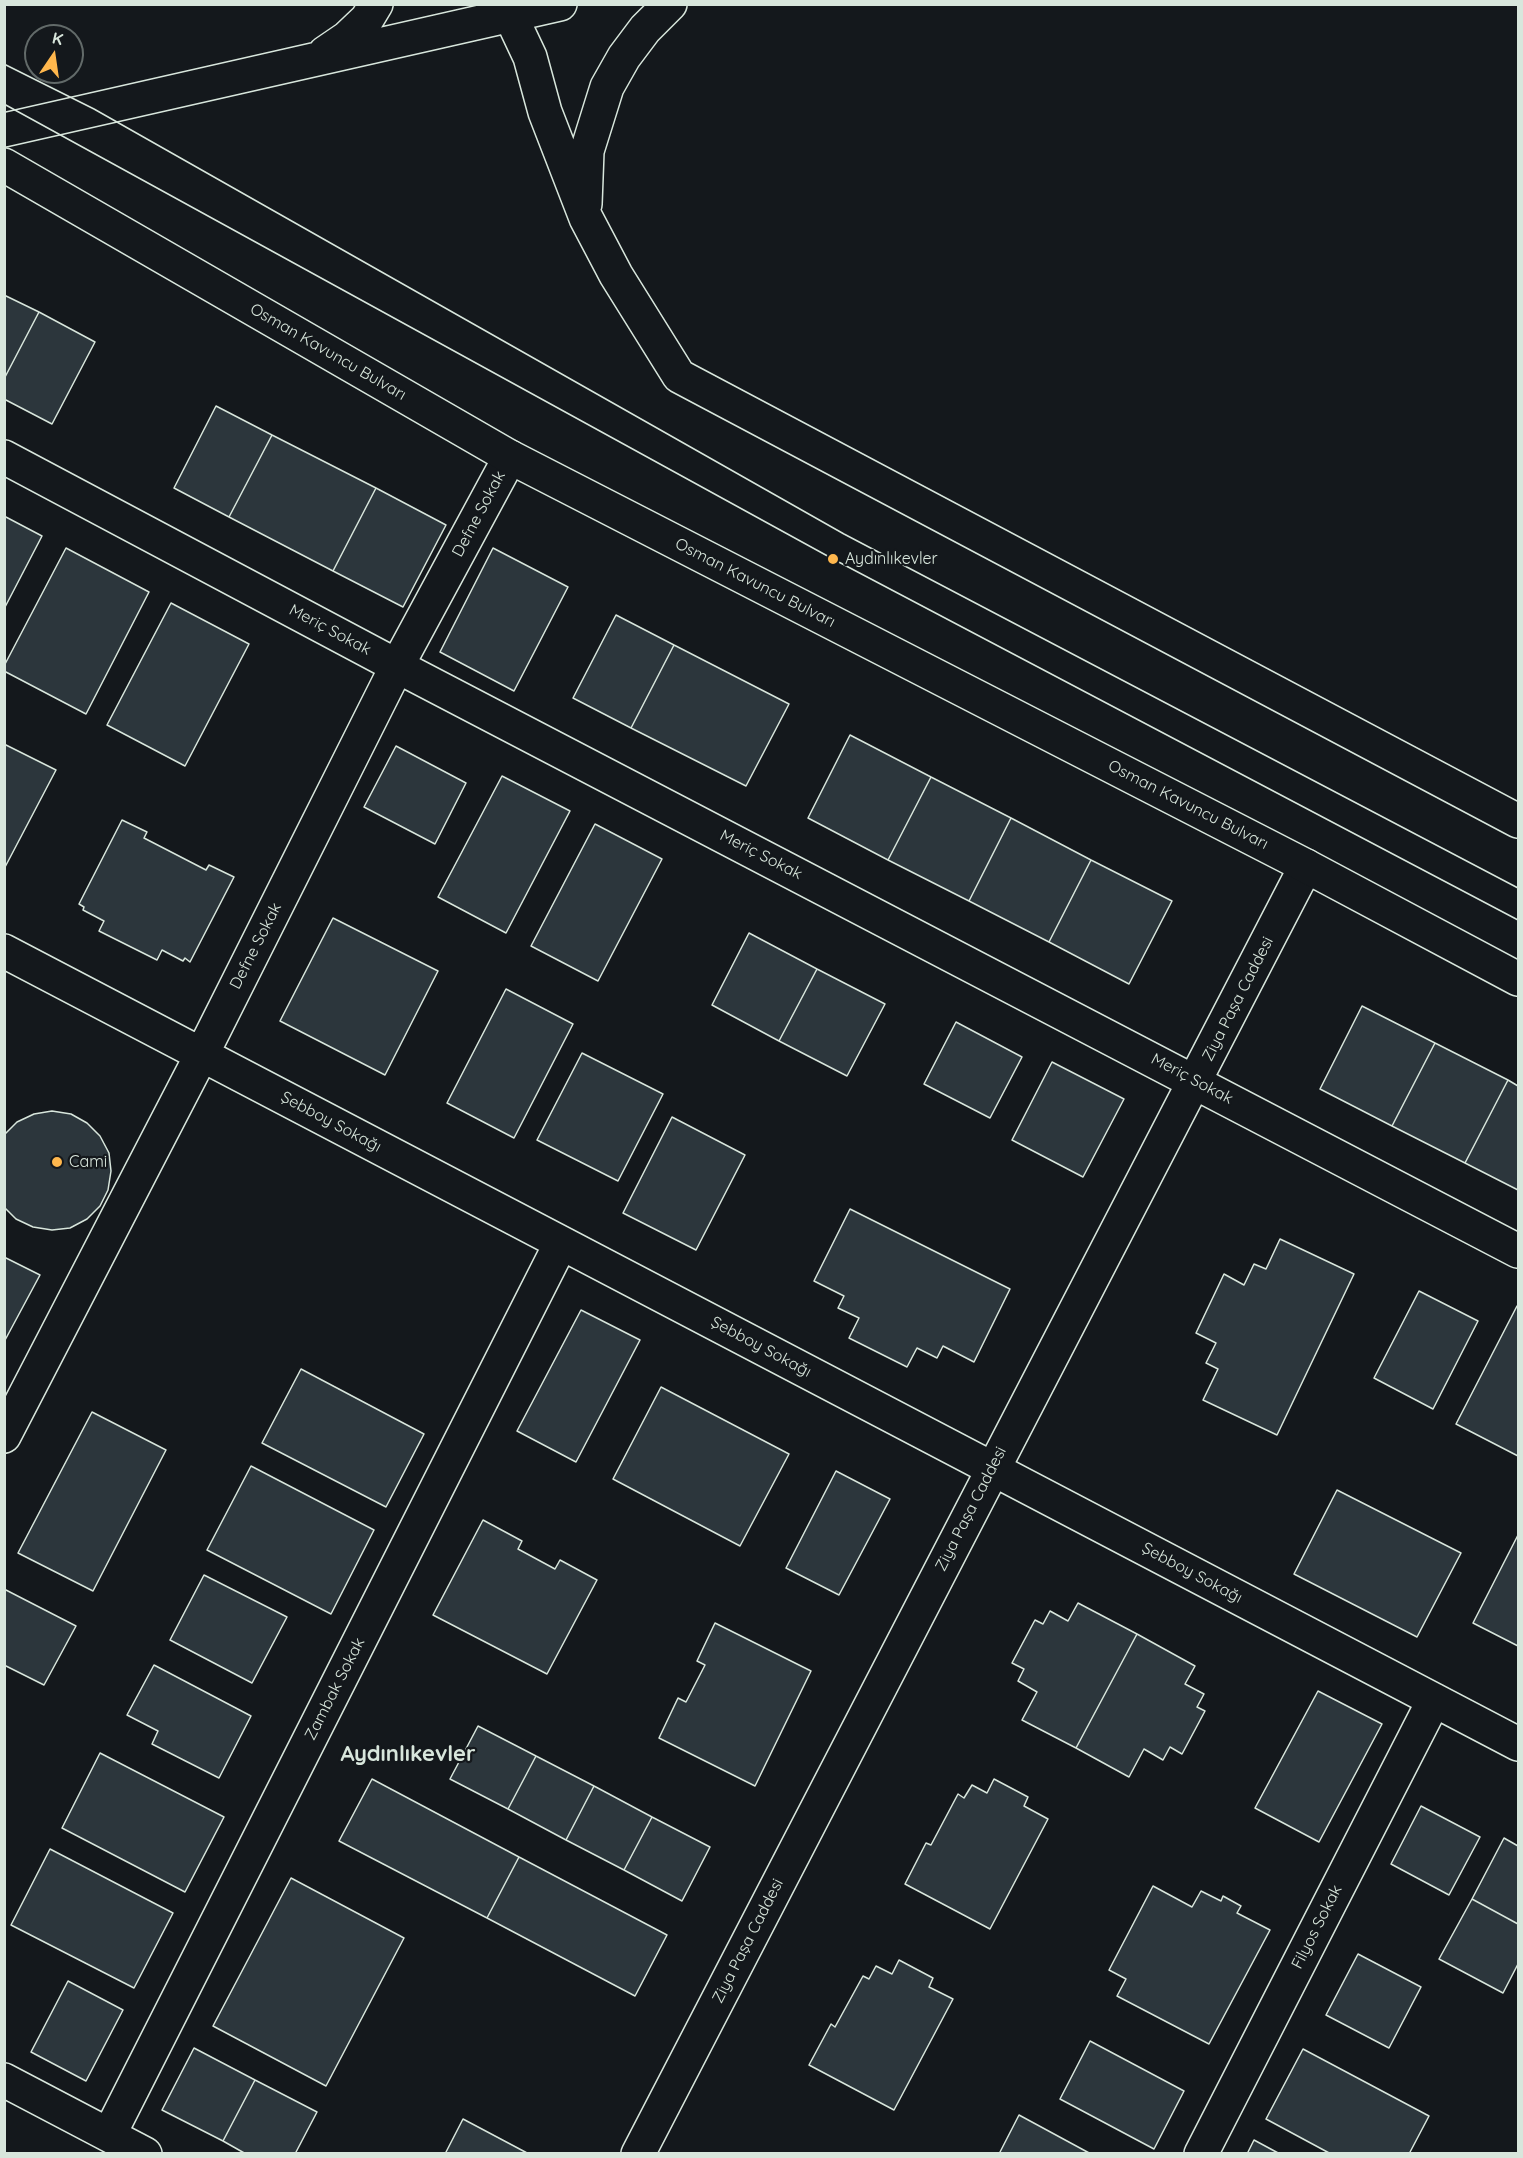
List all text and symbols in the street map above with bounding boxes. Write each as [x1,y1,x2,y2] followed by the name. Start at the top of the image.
[24,24,84,84] north arrow
[50,27,65,49] text: K
[247,299,409,405] street label: Osman Kavuncu Bulvarı
[448,468,510,560] street label: Defne Sokak
[672,534,838,632] street label: Osman Kavuncu Bulvarı
[845,549,938,569] place label: Aydınlıkevler
[826,552,840,566] marker: Aydınlıkevler
[286,600,374,660] street label: Meriç Sokak
[1105,756,1271,854] street label: Osman Kavuncu Bulvarı
[717,826,805,884] street label: Meriç Sokak
[226,900,286,992] street label: Defne Sokak
[1198,934,1278,1064] street label: Ziya Paşa Caddesi
[1148,1049,1236,1109] street label: Meriç Sokak
[278,1088,384,1156] street label: Şebboy Sokağı
[69,1152,107,1172] place label: Cami
[50,1155,64,1169] marker: Cami
[708,1313,814,1381] street label: Şebboy Sokağı
[931,1444,1011,1574] street label: Ziya Paşa Caddesi
[1139,1539,1245,1607] street label: Şebboy Sokağı
[301,1635,369,1743] street label: Zambak Sokak
[340,1741,476,1767] district label: Aydınlıkevler
[708,1876,788,2006] street label: Ziya Paşa Caddesi
[1288,1882,1346,1972] street label: Filyos Sokak

